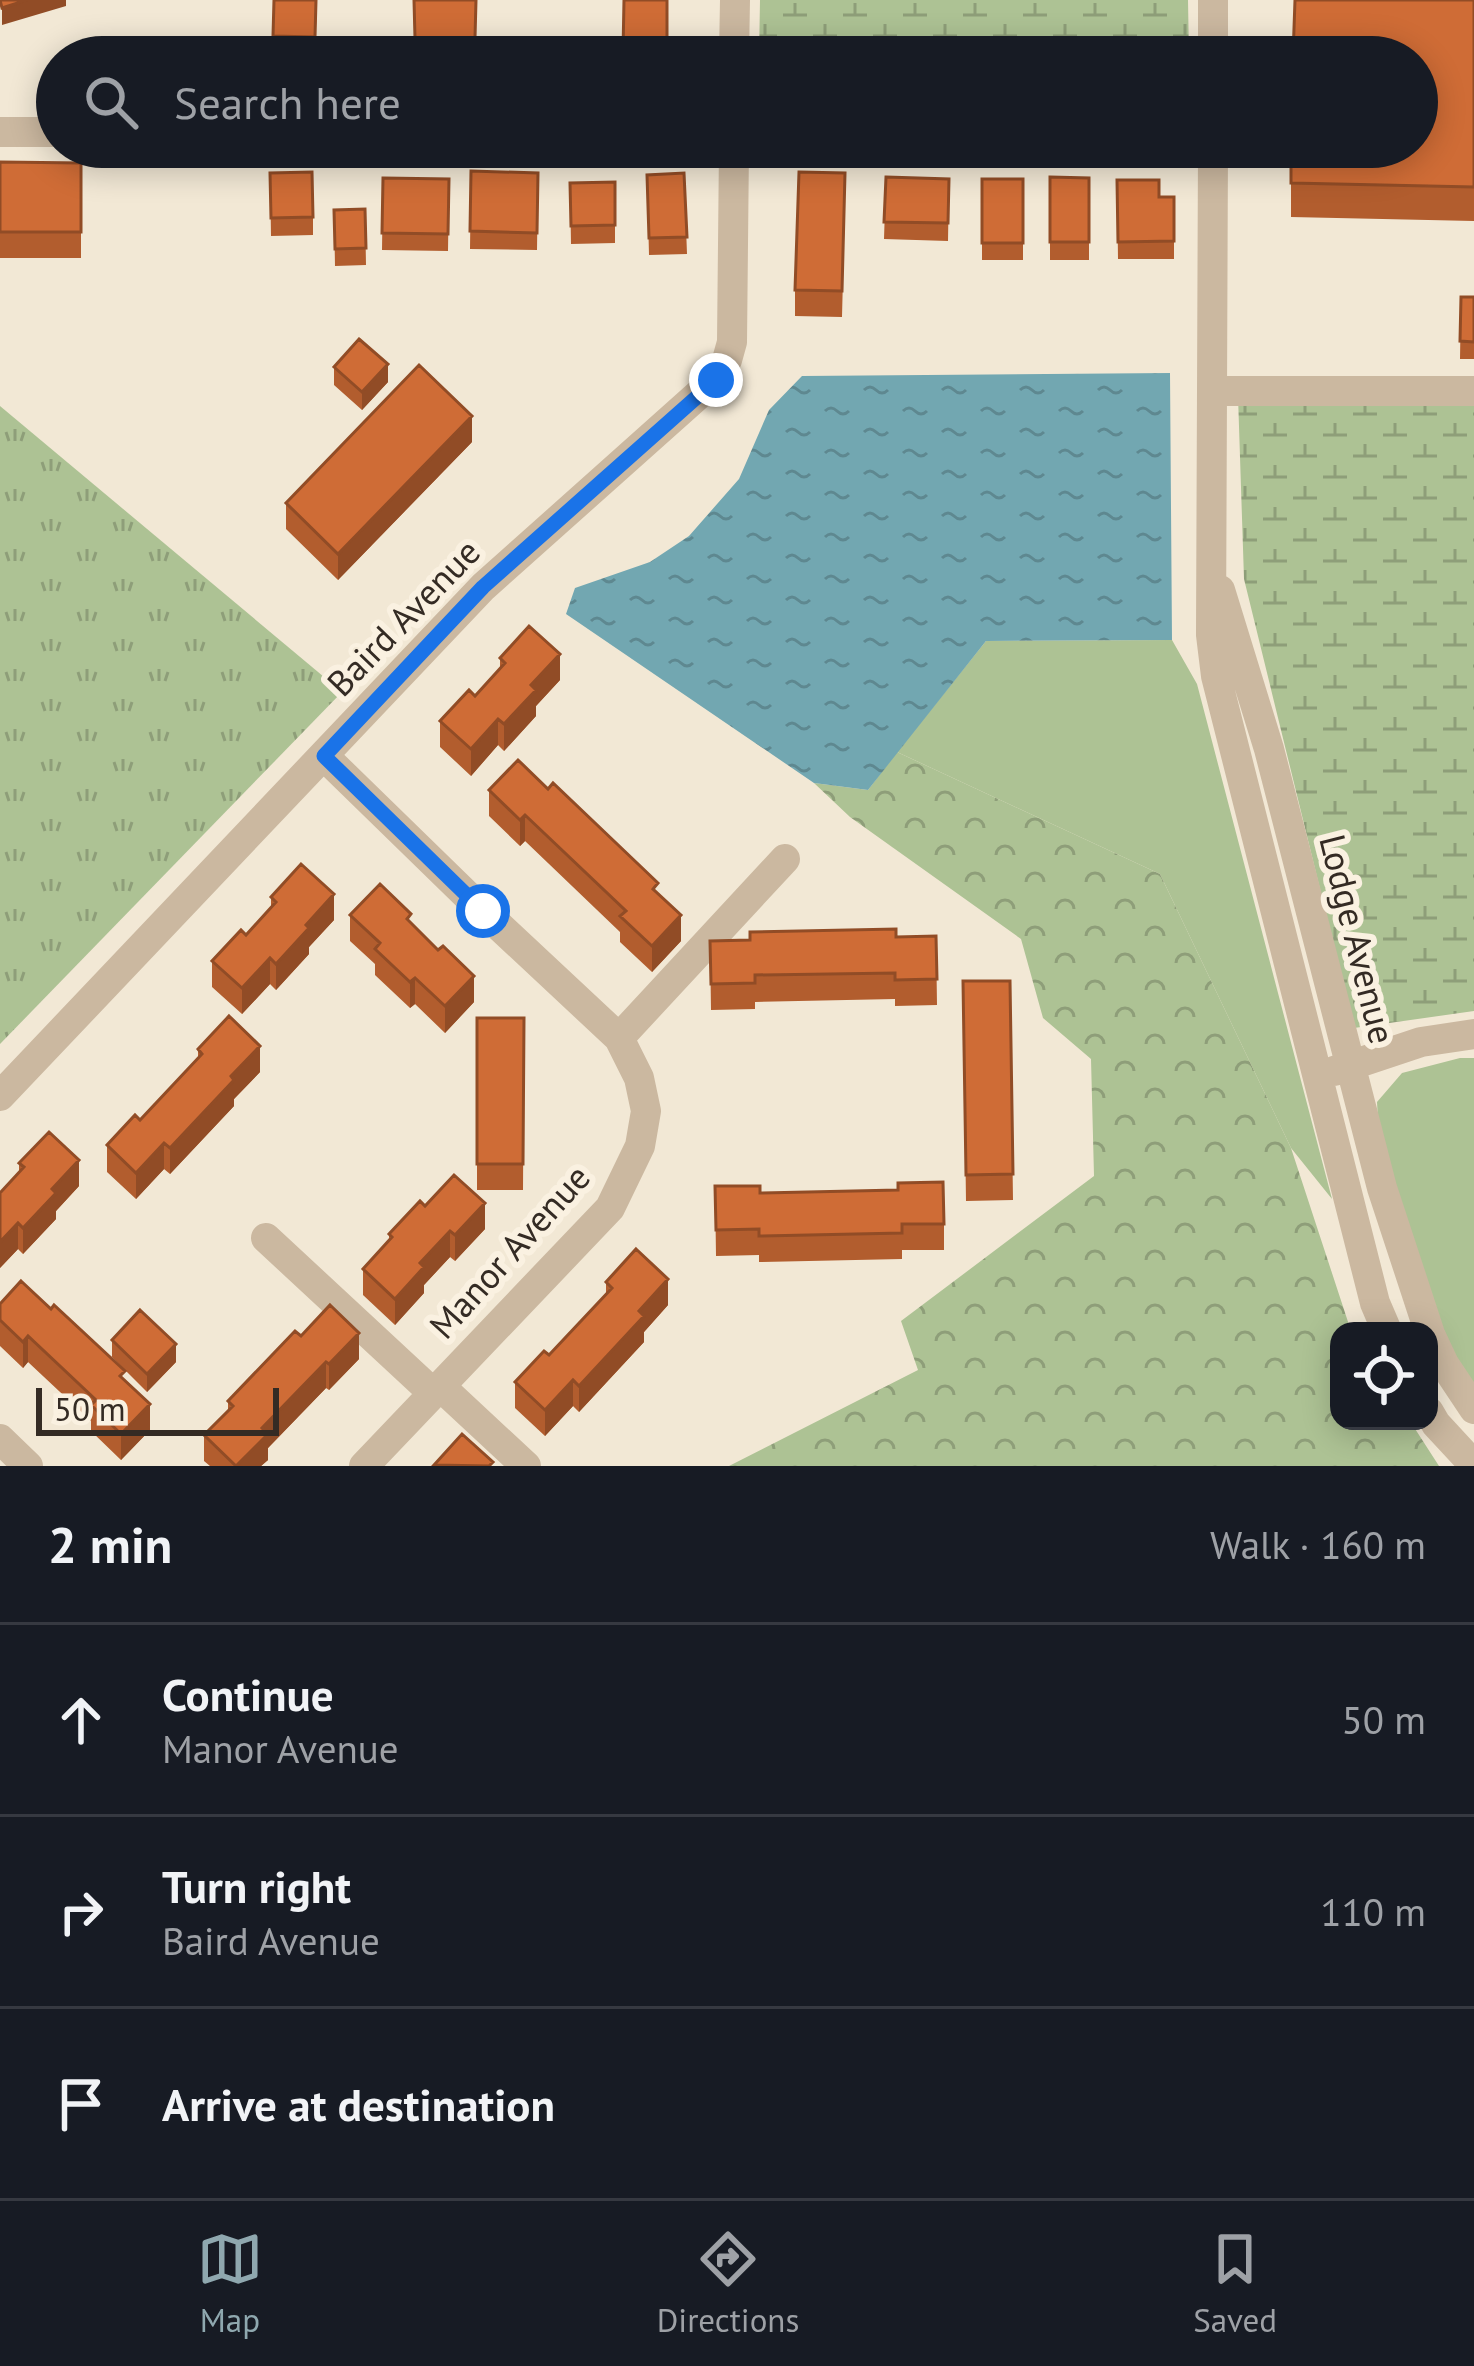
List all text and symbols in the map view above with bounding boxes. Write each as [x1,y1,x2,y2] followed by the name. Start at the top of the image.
[36,36,1438,168] search box
[78,69,144,135] icon: search
[174,73,401,131] text: Search here
[689,353,743,407] route end
[316,528,490,706] street label: Baird Avenue
[1309,830,1407,1048] street label: Lodge Avenue
[456,884,510,938] route start
[418,1154,600,1348] street label: Manor Avenue
[1330,1322,1438,1430] map controls
[1330,1322,1438,1430] button: locate
[36,1382,279,1435] scale bar
[54,1387,126,1430] text: 50 m
[48,1511,172,1577] text: 2 min
[1210,1519,1426,1570] text: Walk · 160 m
[162,1665,334,1723] text: Continue
[48,1687,114,1753] icon: ahead
[1341,1694,1426,1745] text: 50 m
[162,1723,399,1774] text: Manor Avenue
[162,1857,351,1915] text: Turn right
[48,1879,114,1945] icon: right
[1320,1886,1426,1937] text: 110 m
[162,1915,380,1966] text: Baird Avenue
[48,2071,114,2137] icon: arrive
[162,2075,555,2133] text: Arrive at destination
[197,2226,263,2341] tab: Map
[657,2226,799,2341] tab: Directions
[1193,2226,1277,2341] tab: Saved

